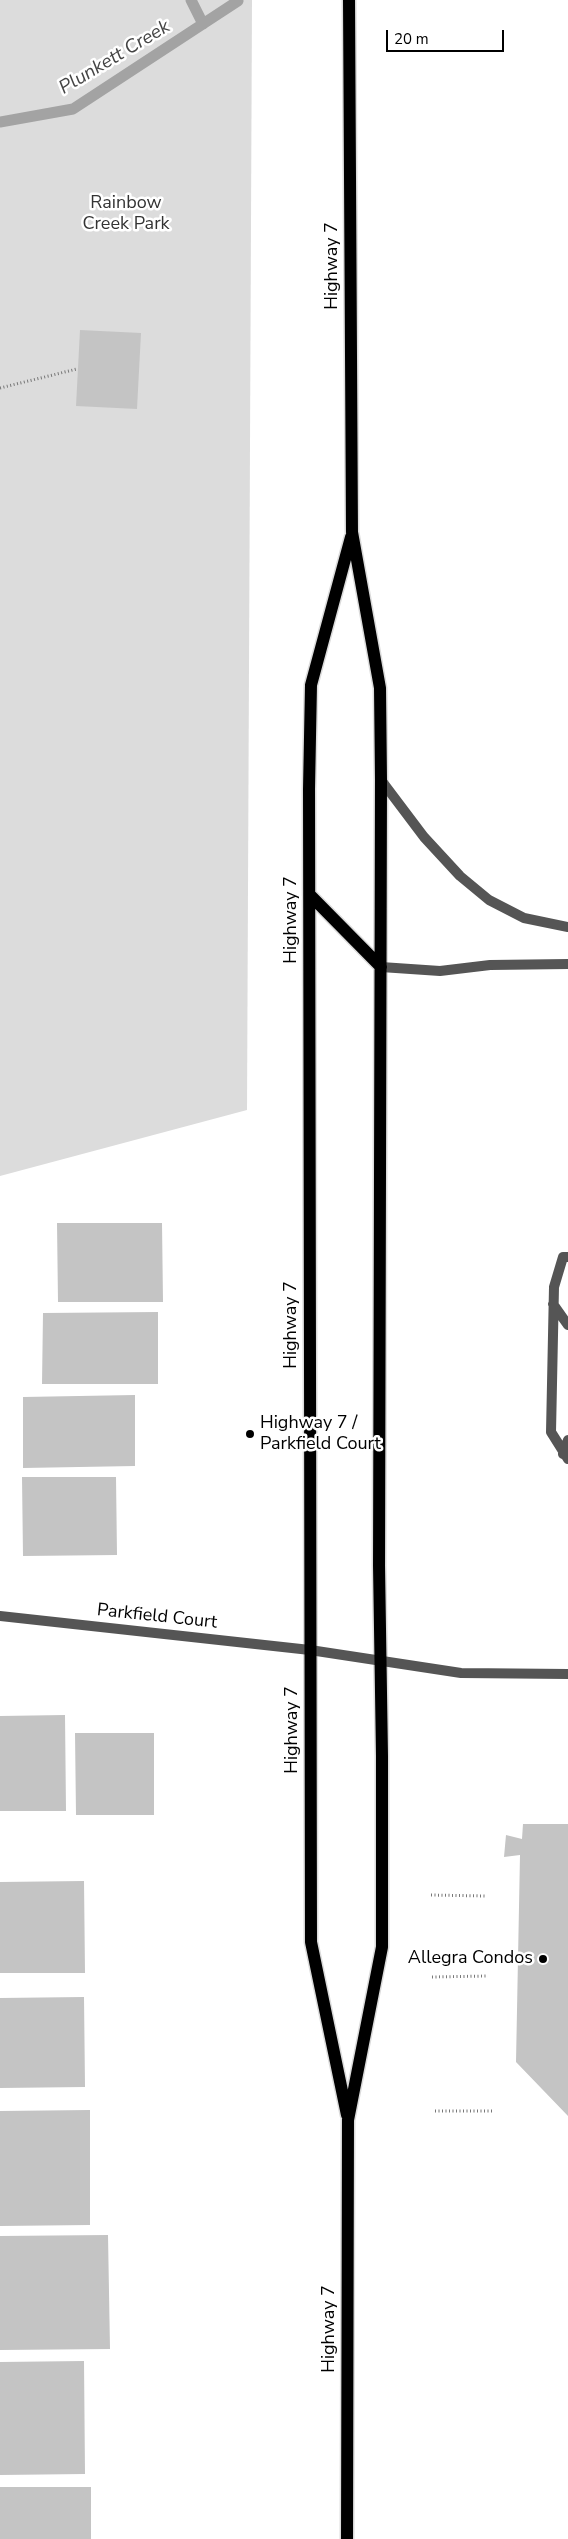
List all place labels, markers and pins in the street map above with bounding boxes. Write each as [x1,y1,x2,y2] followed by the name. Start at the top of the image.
[260,1413,381,1456] place label: Highway 7 / Parkfield Court
[244,1428,256,1440] marker: Highway 7 / Parkfield Court
[408,1948,533,1970] place label: Allegra Condos
[537,1953,549,1965] marker: Allegra Condos

